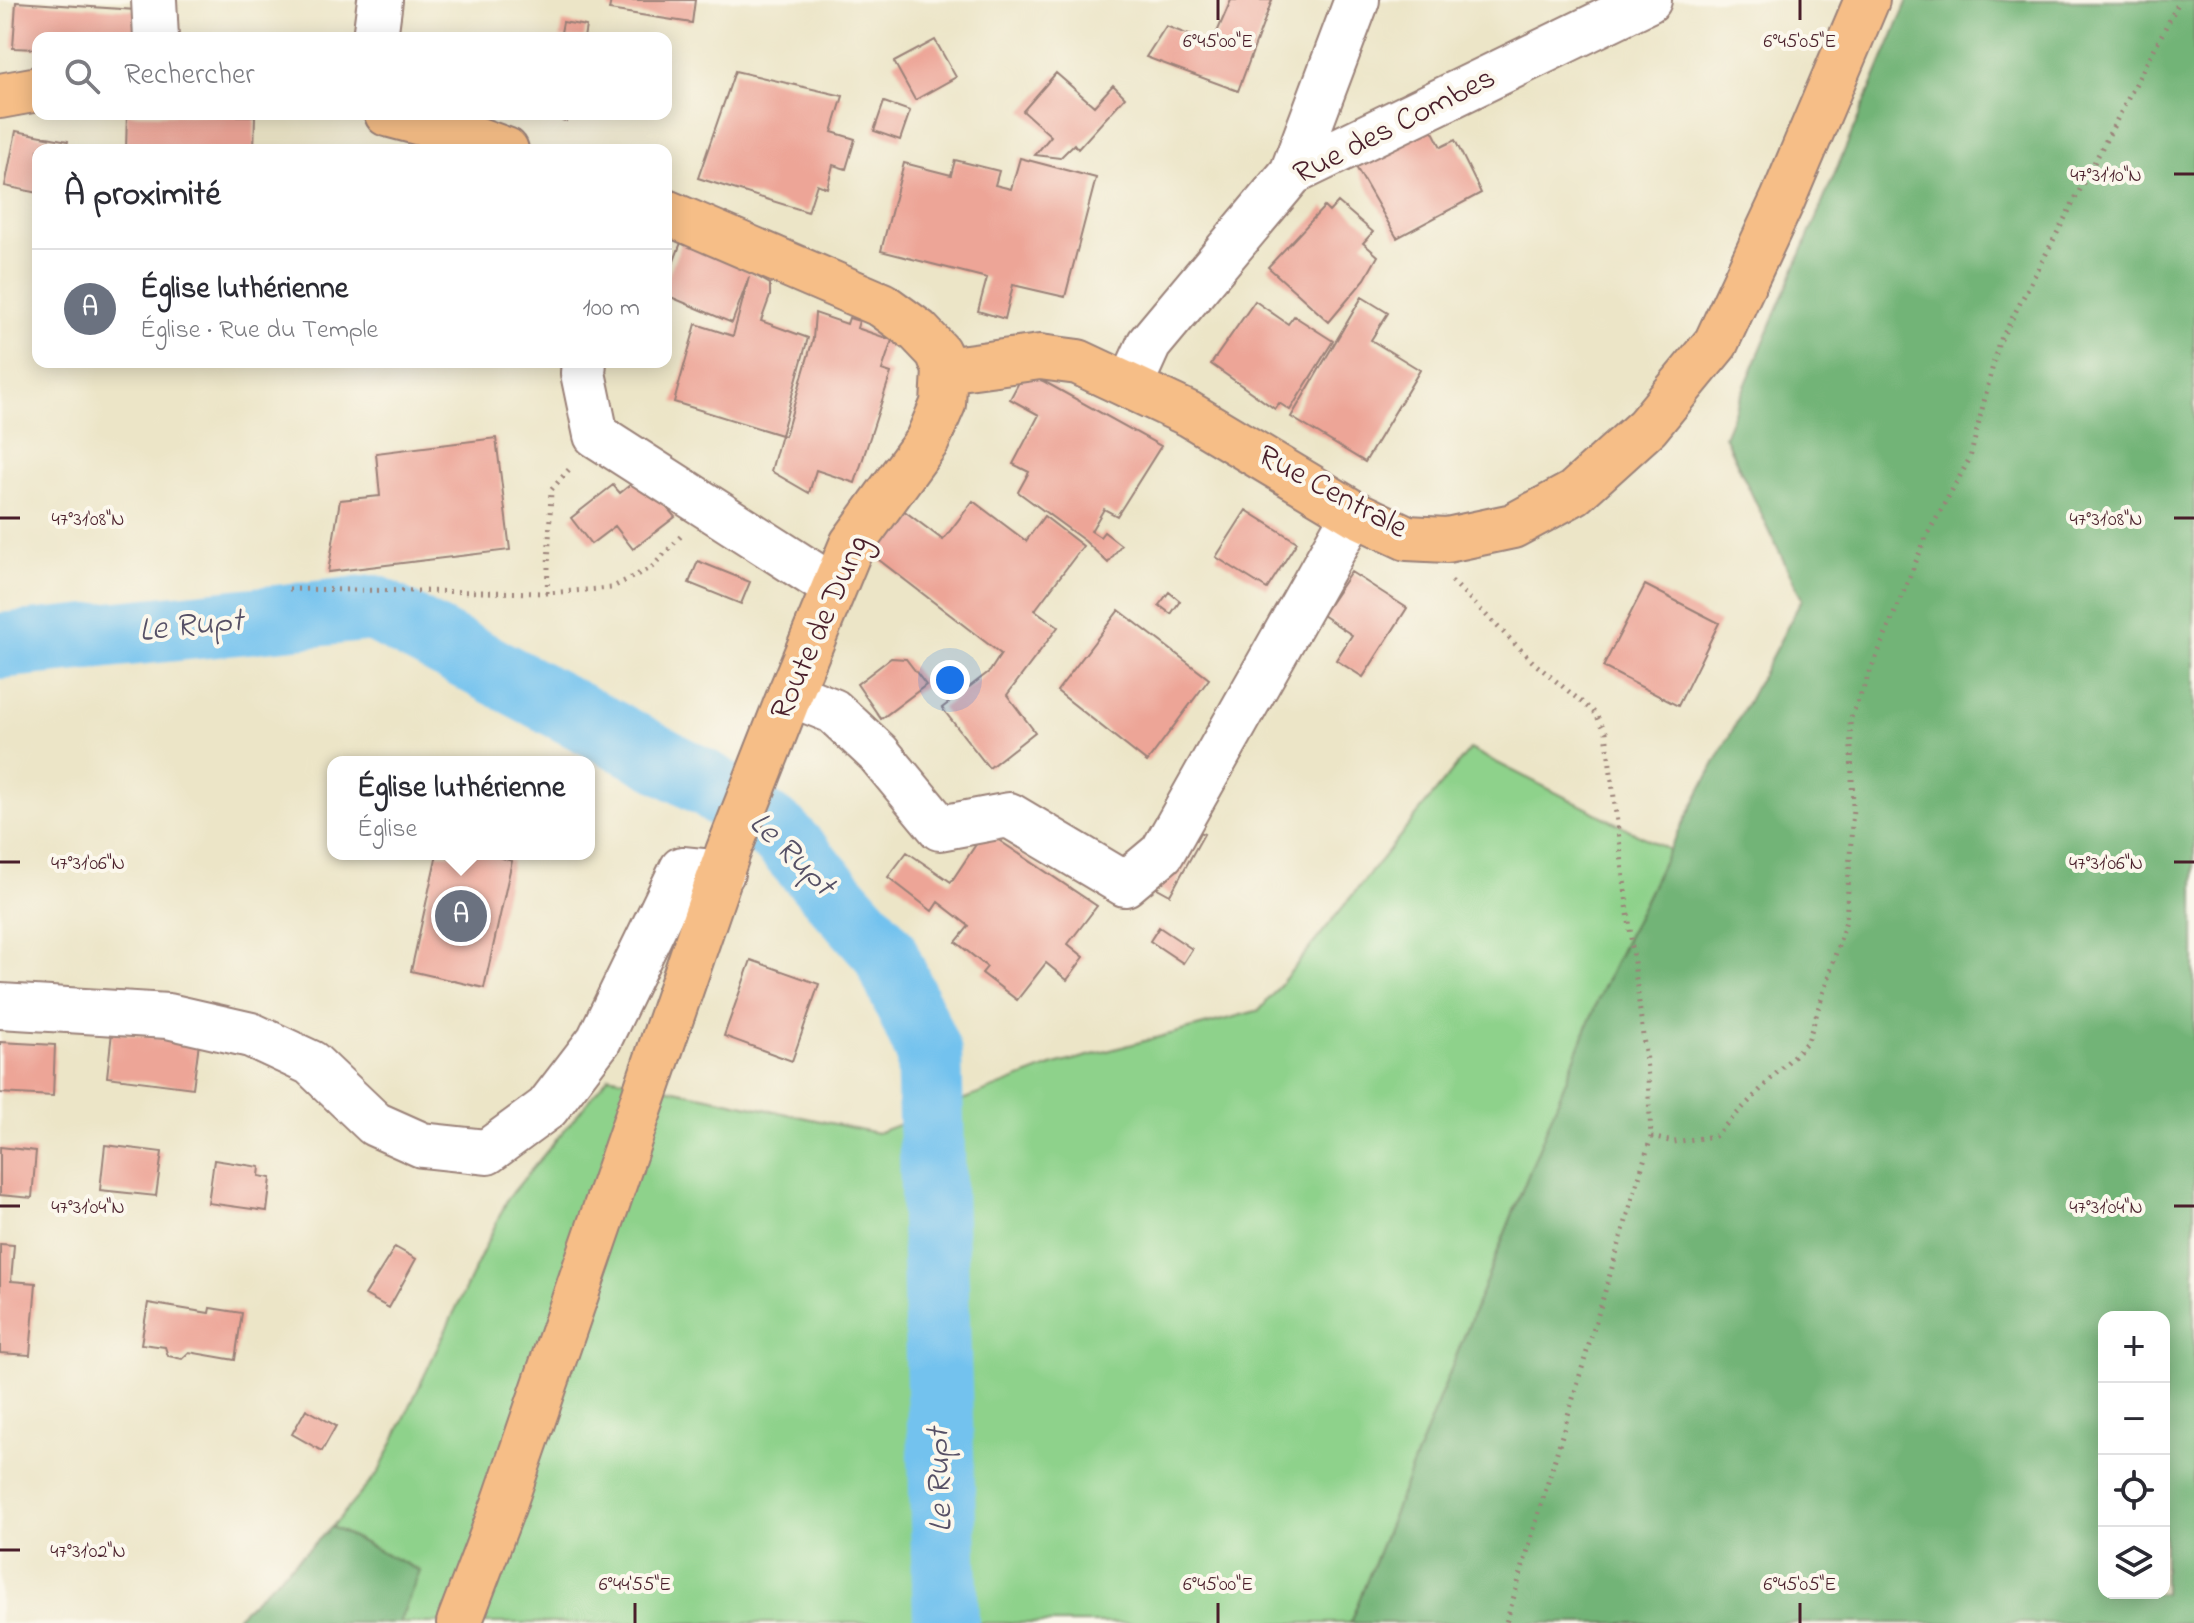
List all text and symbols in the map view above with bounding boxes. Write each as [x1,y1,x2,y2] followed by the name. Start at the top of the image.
[1183,28,1253,57] text: 6°45'00"E
[1764,28,1836,57] text: 6°45'05"E
[32,32,672,120] search box
[60,54,104,98] icon: search
[124,54,255,98] text: Rechercher
[1286,56,1504,198] street label: Rue des Combes
[2070,162,2142,191] text: 47°31'10"N
[64,171,221,221] text: À proximité
[140,268,348,312] text: Église luthérienne
[82,290,98,328] text: A
[583,290,640,328] text: 100 m
[140,312,378,350] text: Église · Rue du Temple
[1249,434,1416,552] street label: Rue Centrale
[52,506,124,535] text: 47°31'08"N
[2070,506,2142,535] text: 47°31'08"N
[759,528,883,728] street label: Route de Dung
[136,596,249,657] water label: Le Rupt
[930,660,970,700] your location
[327,756,595,860] popup
[357,767,565,811] text: Église luthérienne
[736,801,848,912] water label: Le Rupt
[357,811,417,849] text: Église
[51,850,125,879] text: 47°31'06"N
[2069,850,2143,879] text: 47°31'06"N
[435,886,487,946] pin: A
[51,1194,125,1223] text: 47°31'04"N
[2069,1194,2143,1223] text: 47°31'04"N
[2098,1311,2170,1599] map controls
[2098,1311,2170,1383] button: +
[2098,1383,2170,1455] button: −
[914,1423,968,1533] water label: Le Rupt
[2098,1455,2170,1527] button: locate
[2098,1527,2170,1599] button: layers
[50,1538,126,1567] text: 47°31'02"N
[599,1571,671,1600] text: 6°44'55"E
[1183,1571,1253,1600] text: 6°45'00"E
[1764,1571,1836,1600] text: 6°45'05"E

